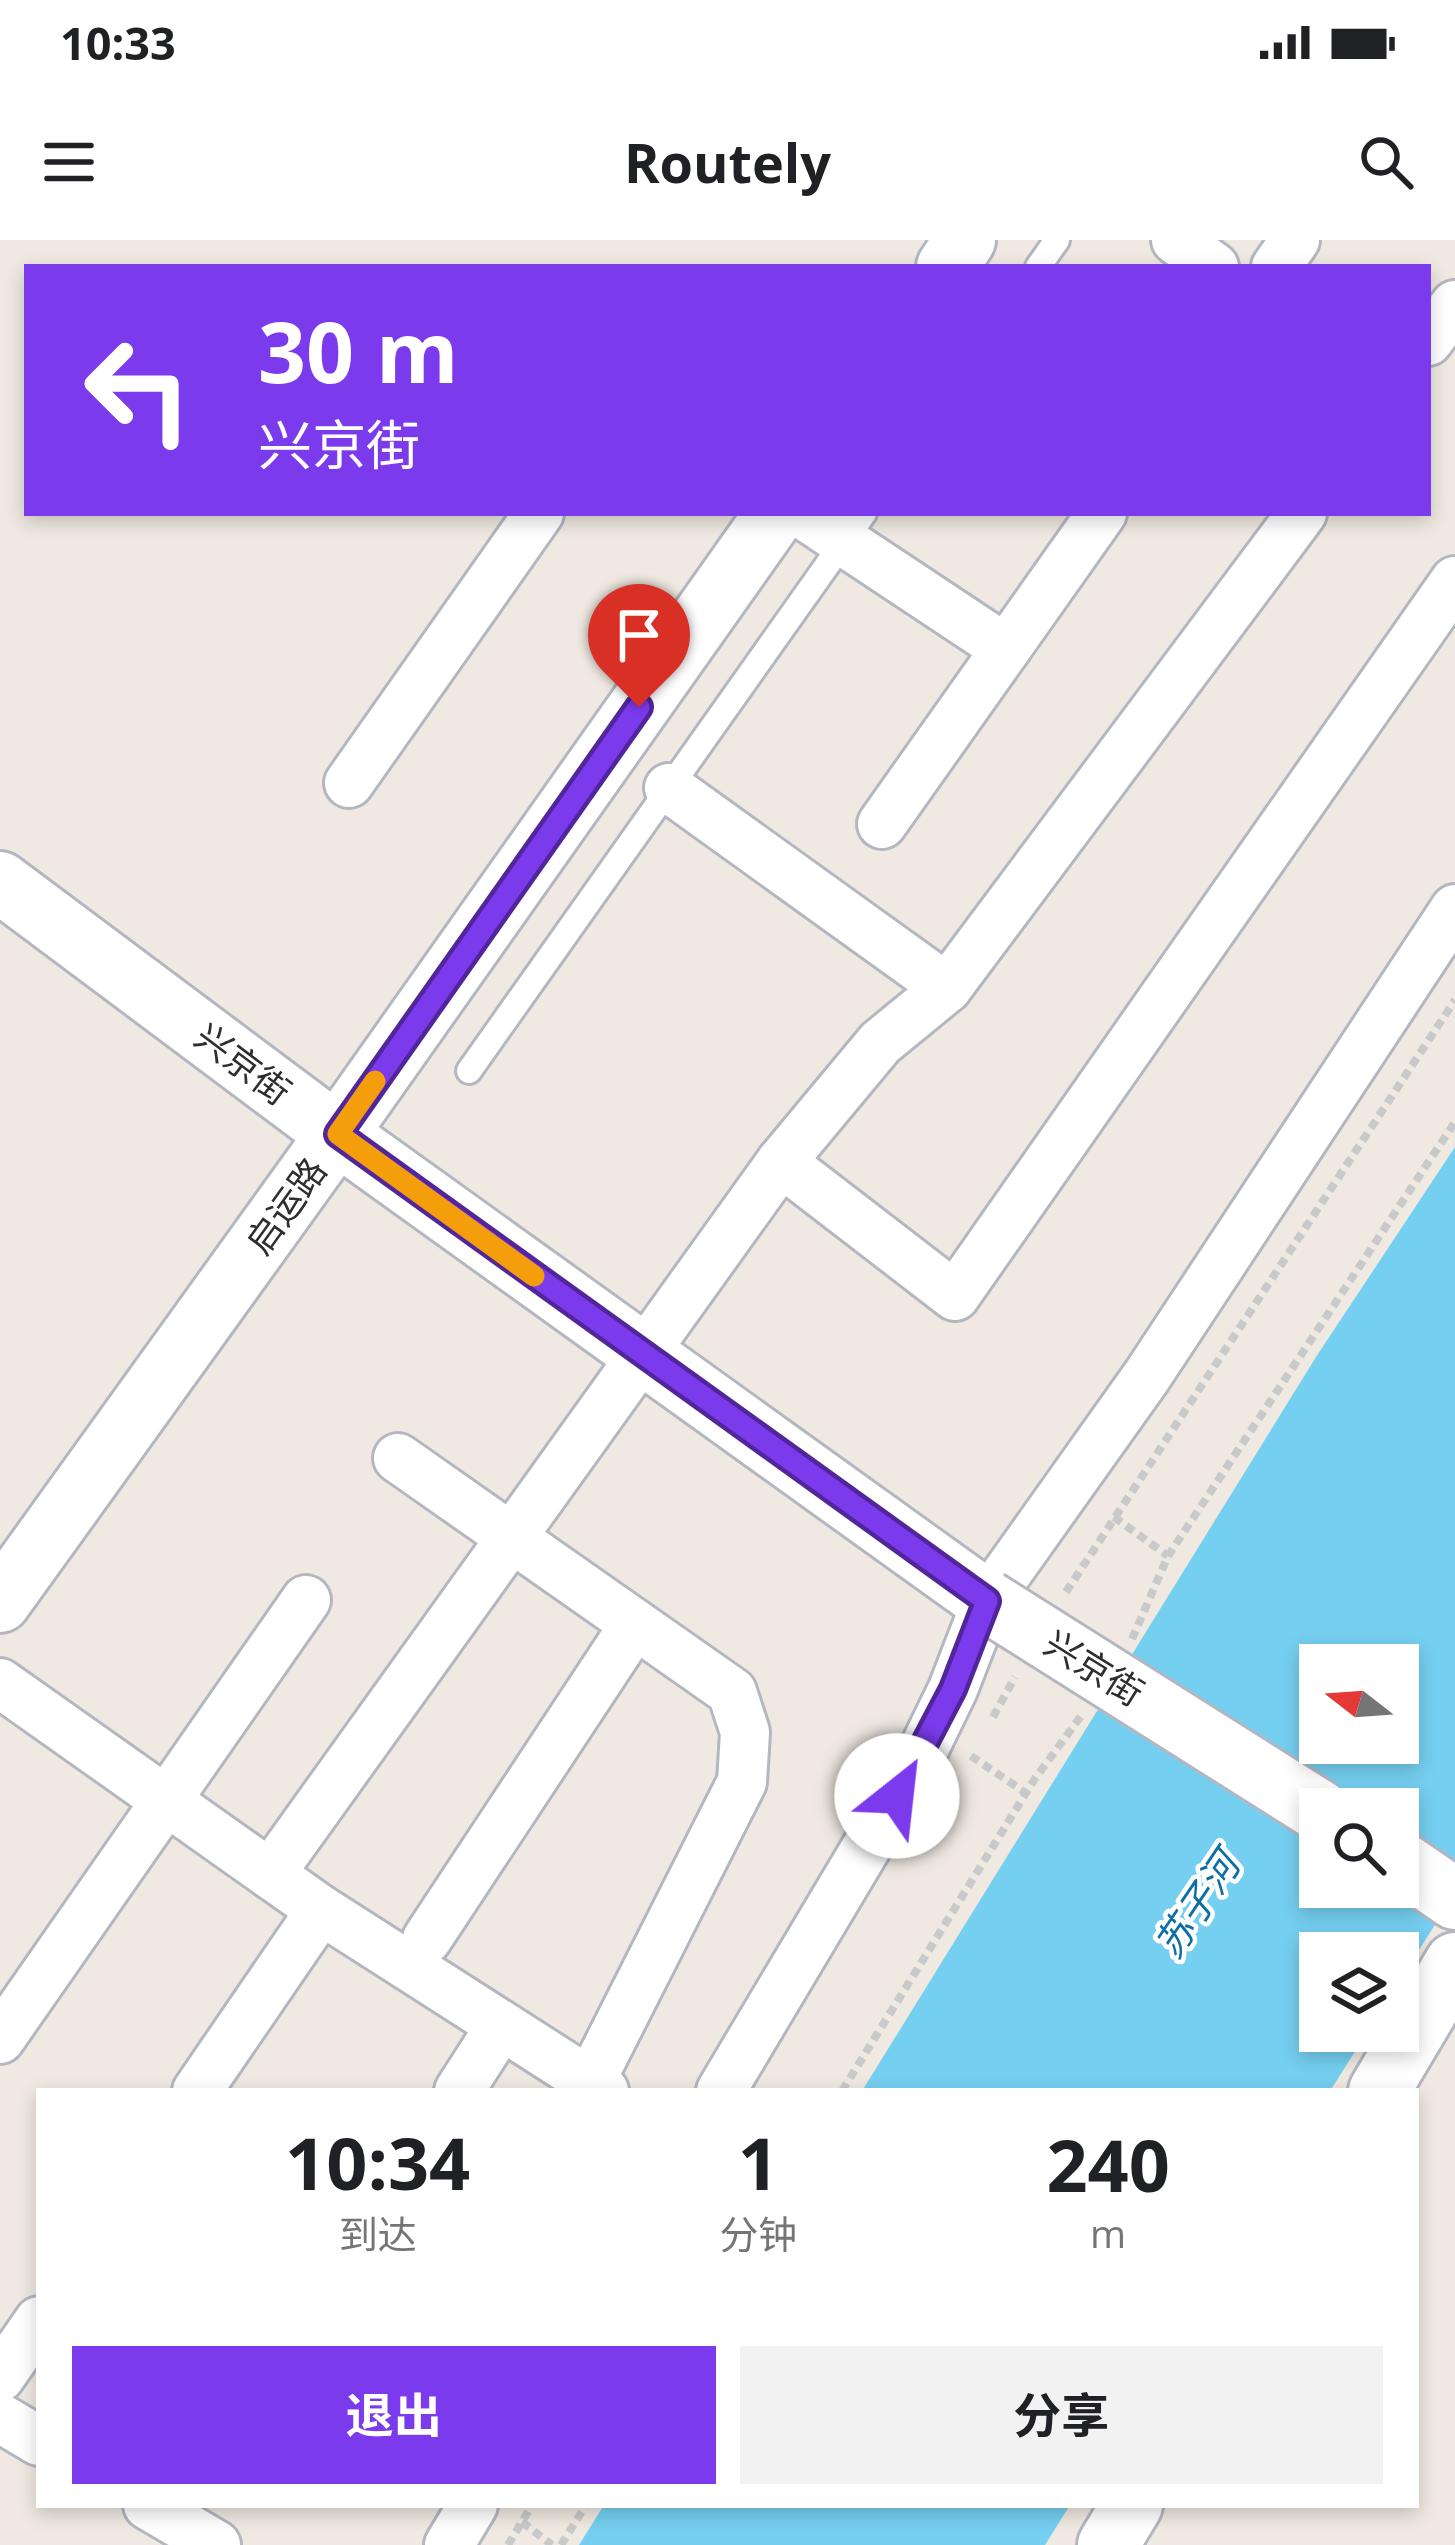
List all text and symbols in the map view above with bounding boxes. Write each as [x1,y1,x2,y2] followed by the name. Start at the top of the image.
[60,12,176,73] text: 10:33
[624,125,831,199] text: Routely
[36,129,102,195] icon: menu
[1353,129,1419,195] icon: search
[258,293,458,408] text: 30 m
[60,312,216,468] icon: left
[258,407,420,481] text: 兴京街
[588,584,690,707] pin
[606,602,672,668] icon: arrive
[185,1012,301,1116] street label: 兴京街
[234,1148,337,1264] street label: 启运路
[1035,1618,1153,1717] street label: 兴京街
[1299,1644,1419,1764] north arrow
[1299,1644,1419,2052] map controls
[834,1733,960,1859] position arrow
[1299,1788,1419,1908] button: search
[1141,1835,1254,1967] water label: 苏子河
[1299,1932,1419,2052] button: layers
[285,2113,470,2211] text: 10:34
[738,2113,779,2211] text: 1
[1046,2115,1170,2213] text: 240
[1090,2206,1126,2259] text: m
[339,2207,417,2260] text: 到达
[719,2207,797,2260] text: 分钟
[72,2346,716,2484] button: 退出
[740,2346,1383,2484] button: 分享

